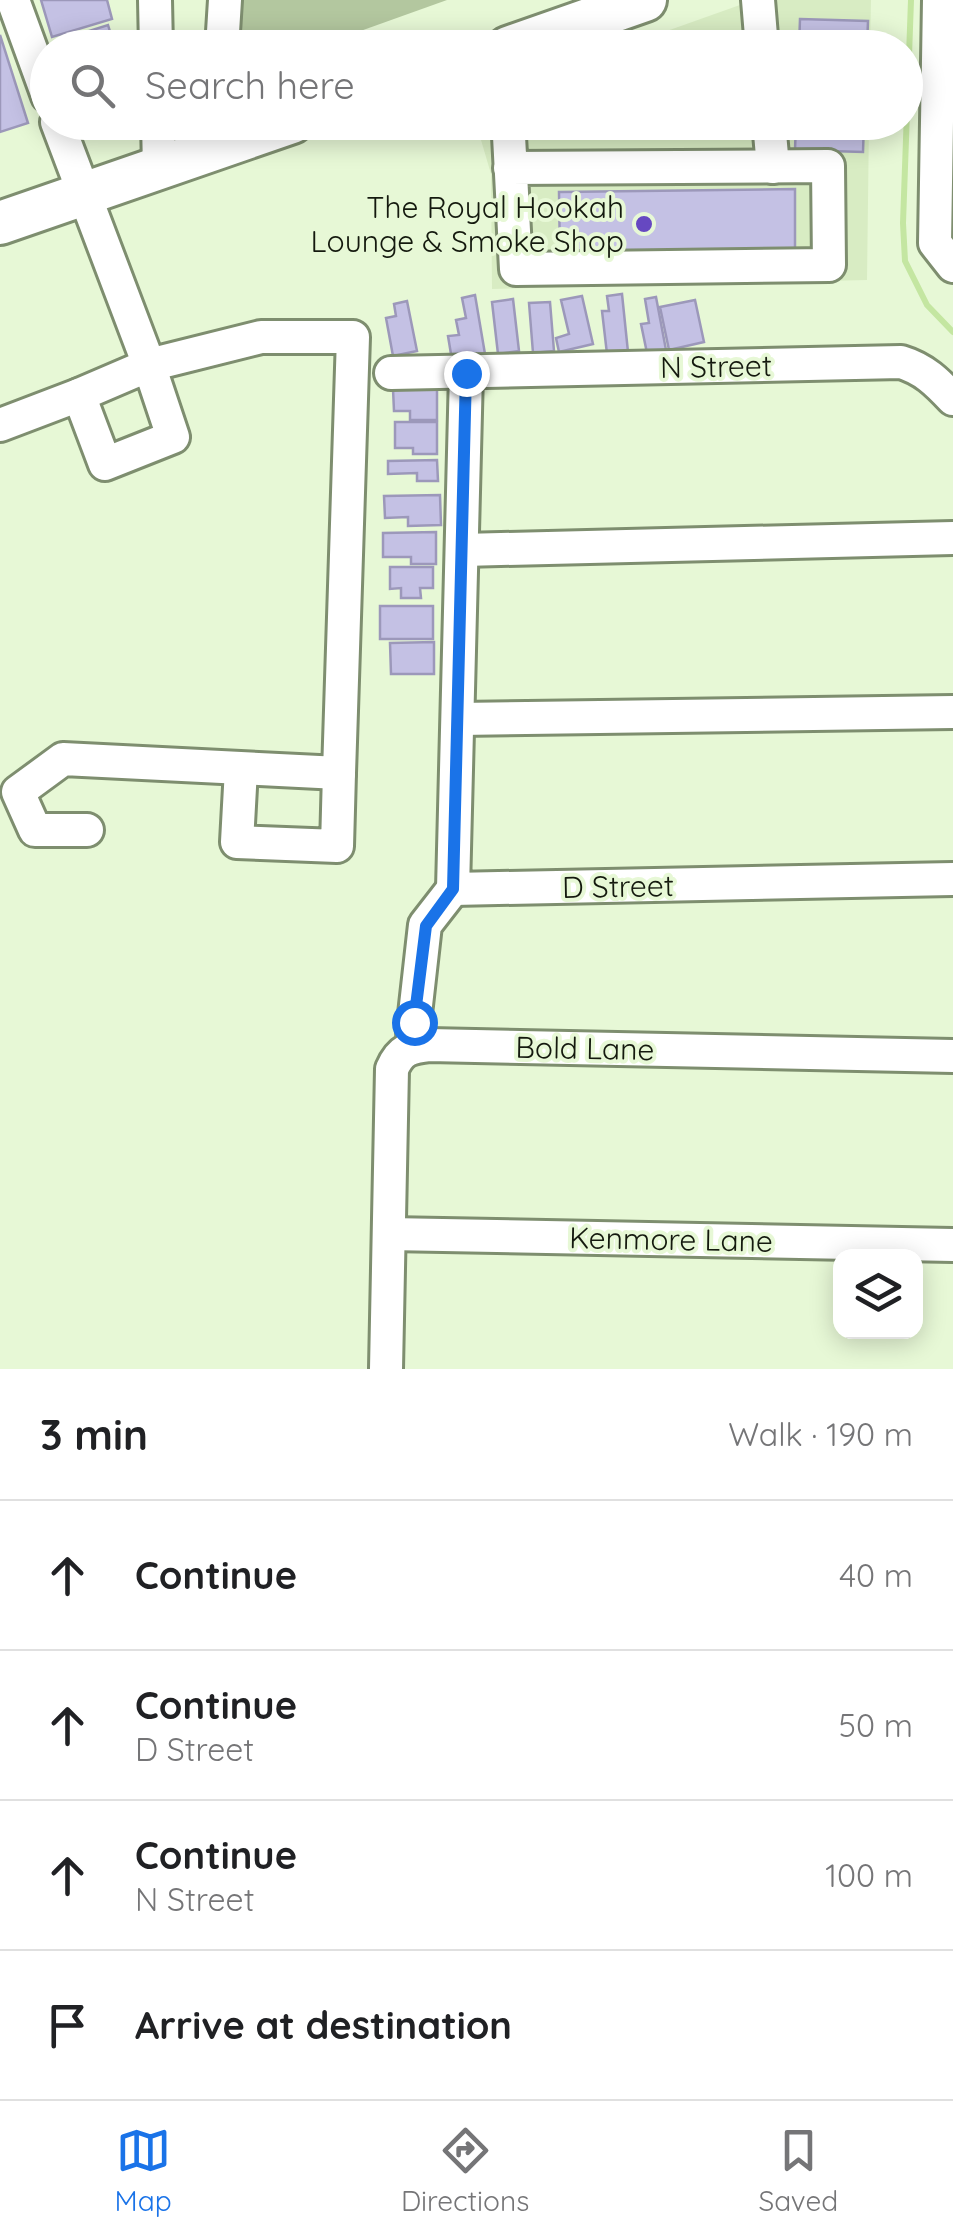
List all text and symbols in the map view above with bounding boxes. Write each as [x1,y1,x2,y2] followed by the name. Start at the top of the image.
[30,30,923,140] search box
[65,58,120,113] icon: search
[145,61,355,109] text: Search here
[311,188,624,260] place label: The Royal Hookah Lounge & Smoke Shop
[633,213,655,235] marker: The Royal Hookah Lounge & Smoke Shop
[660,346,772,386] street label: N Street
[444,351,490,397] route end
[562,866,674,906] street label: D Street
[392,1000,438,1046] route start
[515,1028,655,1068] street label: Bold Lane
[569,1218,773,1260] street label: Kenmore Lane
[833,1249,923,1339] map controls
[833,1249,923,1339] button: layers
[40,1408,148,1461] text: 3 min
[728,1414,913,1454] text: Walk · 190 m
[40,1548,95,1603] icon: ahead
[135,1551,297,1599] text: Continue
[839,1555,913,1595] text: 40 m
[135,1681,297,1729] text: Continue
[40,1698,95,1753] icon: ahead
[839,1705,913,1745] text: 50 m
[135,1729,254,1769] text: D Street
[135,1831,297,1879] text: Continue
[40,1848,95,1903] icon: ahead
[825,1855,913,1895] text: 100 m
[135,1879,255,1919] text: N Street
[40,1998,95,2053] icon: arrive
[135,2001,512,2049] text: Arrive at destination
[115,2123,172,2218] tab: Map
[401,2123,529,2218] tab: Directions
[759,2123,838,2218] tab: Saved

